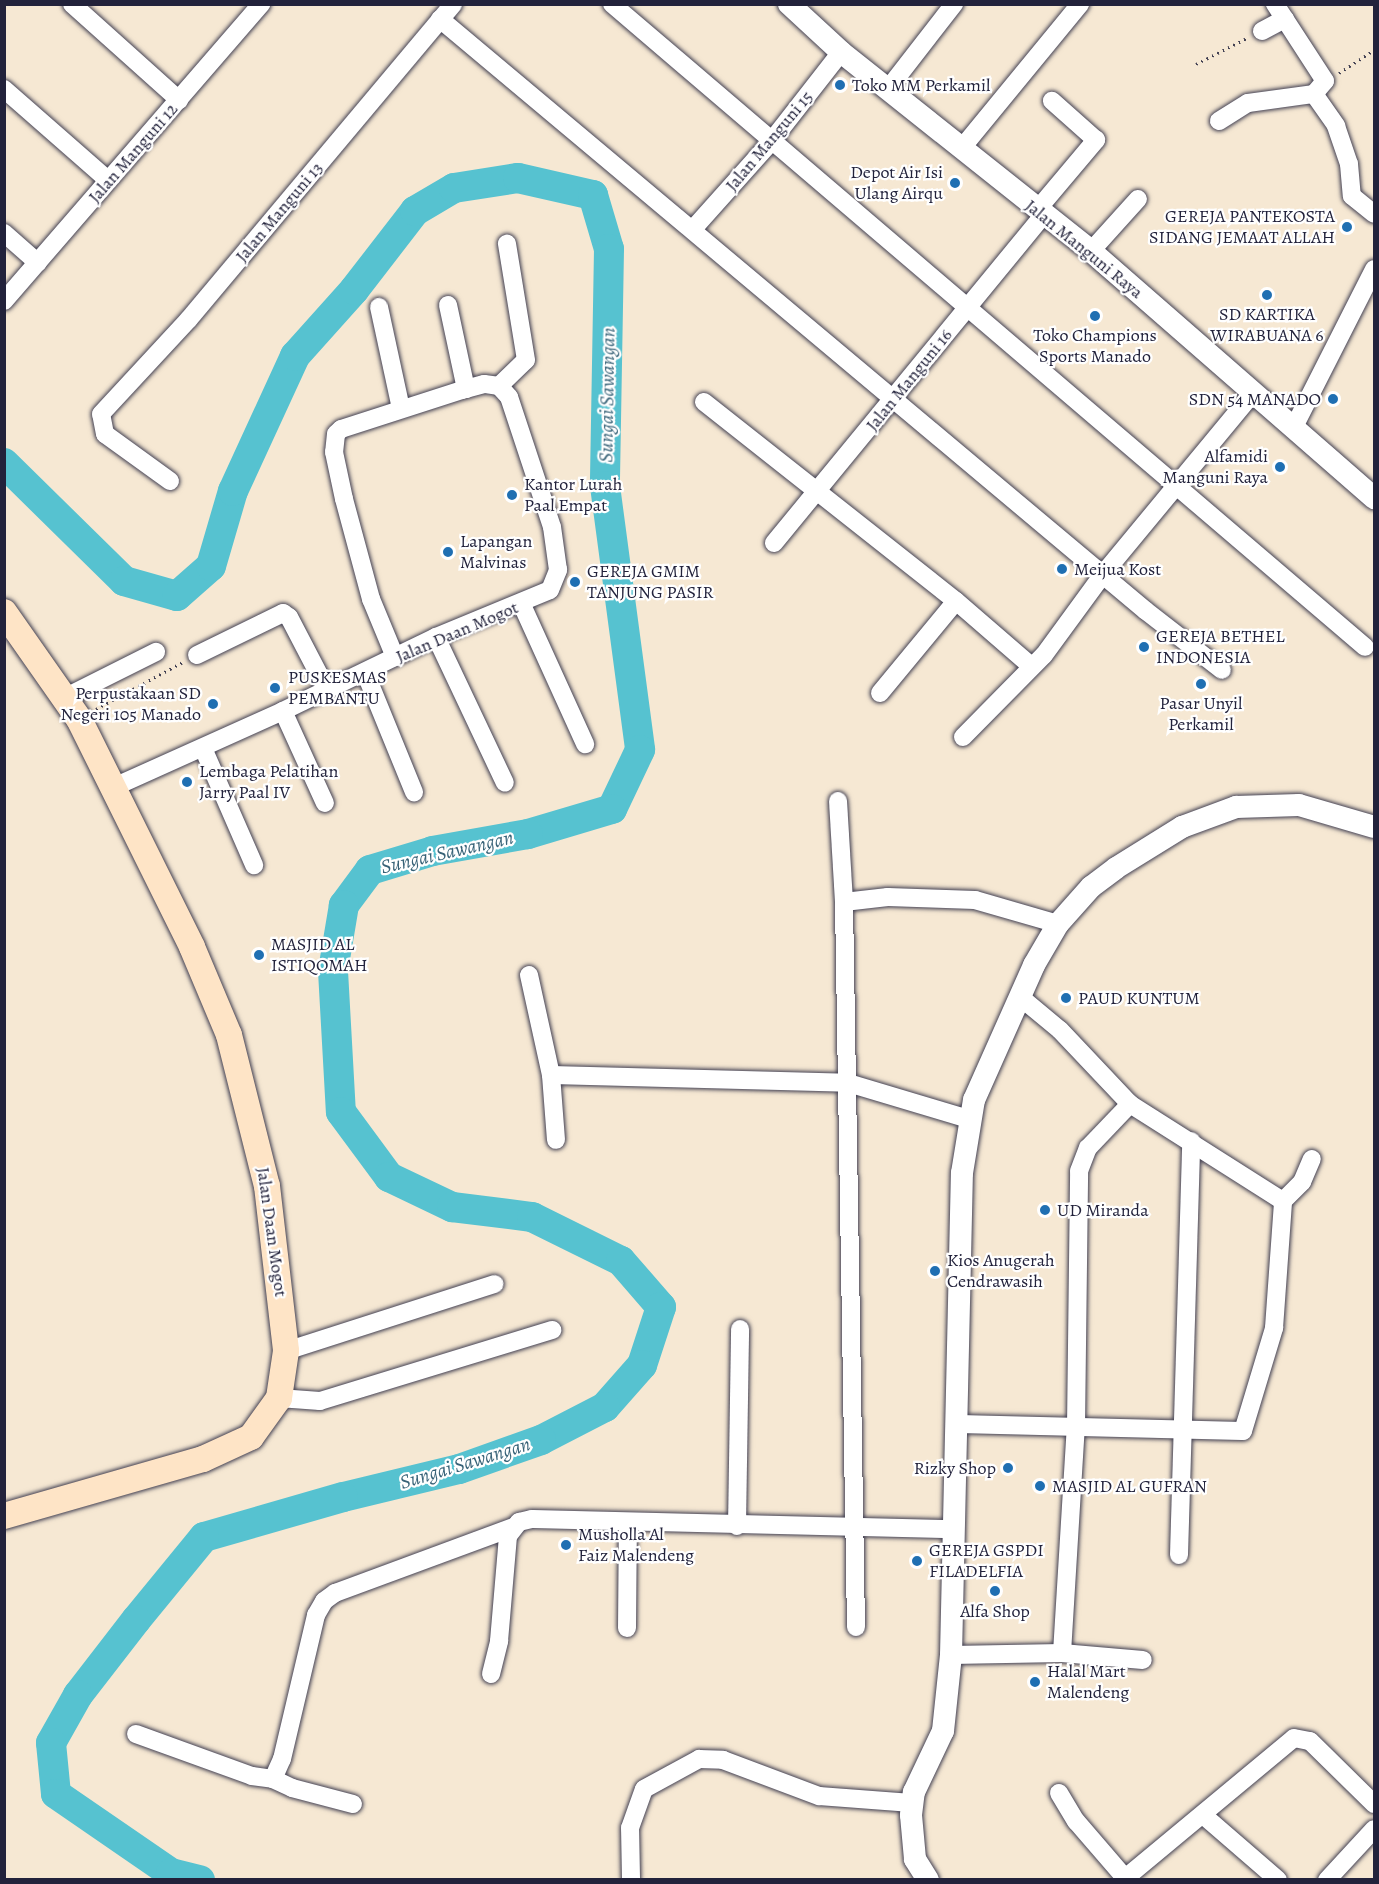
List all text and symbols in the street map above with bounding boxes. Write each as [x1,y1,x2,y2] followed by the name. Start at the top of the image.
[852,74,990,96] place label: Toko MM Perkamil
[833,78,847,92] marker: Toko MM Perkamil
[721,86,817,196] street label: Jalan Manguni 15
[84,99,182,207] street label: Jalan Manguni 12
[231,158,327,266] street label: Jalan Manguni 13
[850,162,943,204] place label: Depot Air Isi Ulang Airqu
[948,176,962,190] marker: Depot Air Isi Ulang Airqu
[1021,195,1147,303] street label: Jalan Manguni Raya
[1149,206,1335,248] place label: GEREJA PANTEKOSTA SIDANG JEMAAT ALLAH
[1340,220,1354,234] marker: GEREJA PANTEKOSTA SIDANG JEMAAT ALLAH
[1260,288,1274,302] marker: SD KARTIKA WIRABUANA 6
[1210,304,1324,346] place label: SD KARTIKA WIRABUANA 6
[1088,309,1102,323] marker: Toko Champions Sports Manado
[861,325,957,435] street label: Jalan Manguni 16
[1033,325,1157,368] place label: Toko Champions Sports Manado
[594,327,620,463] water label: Sungai Sawangan
[1189,388,1321,410] place label: SDN 54 MANADO
[1326,392,1340,406] marker: SDN 54 MANADO
[1163,446,1268,488] place label: Alfamidi Manguni Raya
[1273,460,1287,474] marker: Alfamidi Manguni Raya
[524,474,622,516] place label: Kantor Lurah Paal Empat
[505,488,519,502] marker: Kantor Lurah Paal Empat
[460,531,532,574] place label: Lapangan Malvinas
[441,545,455,559] marker: Lapangan Malvinas
[1074,558,1161,580] place label: Meijua Kost
[587,561,714,604] place label: GEREJA GMIM TANJUNG PASIR
[1055,562,1069,576] marker: Meijua Kost
[568,575,582,589] marker: GEREJA GMIM TANJUNG PASIR
[393,597,521,667] street label: Jalan Daan Mogot
[1156,626,1285,668] place label: GEREJA BETHEL INDONESIA
[1137,640,1151,654] marker: GEREJA BETHEL INDONESIA
[288,667,386,710] place label: PUSKESMAS PEMBANTU
[1194,677,1208,691] marker: Pasar Unyil Perkamil
[266,679,284,697] marker: PUSKESMAS PEMBANTU
[61,683,201,726] place label: Perpustakaan SD Negeri 105 Manado
[1160,693,1242,736] place label: Pasar Unyil Perkamil
[206,697,220,711] marker: Perpustakaan SD Negeri 105 Manado
[199,761,338,804] place label: Lembaga Pelatihan Jarry Paal IV
[180,775,194,789] marker: Lembaga Pelatihan Jarry Paal IV
[378,825,516,879] water label: Sungai Sawangan
[271,934,368,976] place label: MASJID AL ISTIQOMAH
[252,948,266,962] marker: MASJID AL ISTIQOMAH
[1078,987,1200,1009] place label: PAUD KUNTUM
[1059,991,1073,1005] marker: PAUD KUNTUM
[252,1166,292,1298] street label: Jalan Daan Mogot
[1057,1199,1149,1221] place label: UD Miranda
[1038,1203,1052,1217] marker: UD Miranda
[947,1250,1055,1292] place label: Kios Anugerah Cendrawasih
[928,1264,942,1278] marker: Kios Anugerah Cendrawasih
[397,1432,533,1494] water label: Sungai Sawangan
[914,1457,996,1479] place label: Rizky Shop
[1001,1461,1015,1475] marker: Rizky Shop
[1052,1475,1207,1497] place label: MASJID AL GUFRAN
[1033,1479,1047,1493] marker: MASJID AL GUFRAN
[578,1524,694,1567] place label: Musholla Al Faiz Malendeng
[559,1538,573,1552] marker: Musholla Al Faiz Malendeng
[929,1540,1044,1582] place label: GEREJA GSPDI FILADELFIA
[910,1554,924,1568] marker: GEREJA GSPDI FILADELFIA
[988,1584,1002,1598] marker: Alfa Shop
[960,1600,1030,1622] place label: Alfa Shop
[1047,1661,1129,1704] place label: Halal Mart Malendeng
[1028,1675,1042,1689] marker: Halal Mart Malendeng

